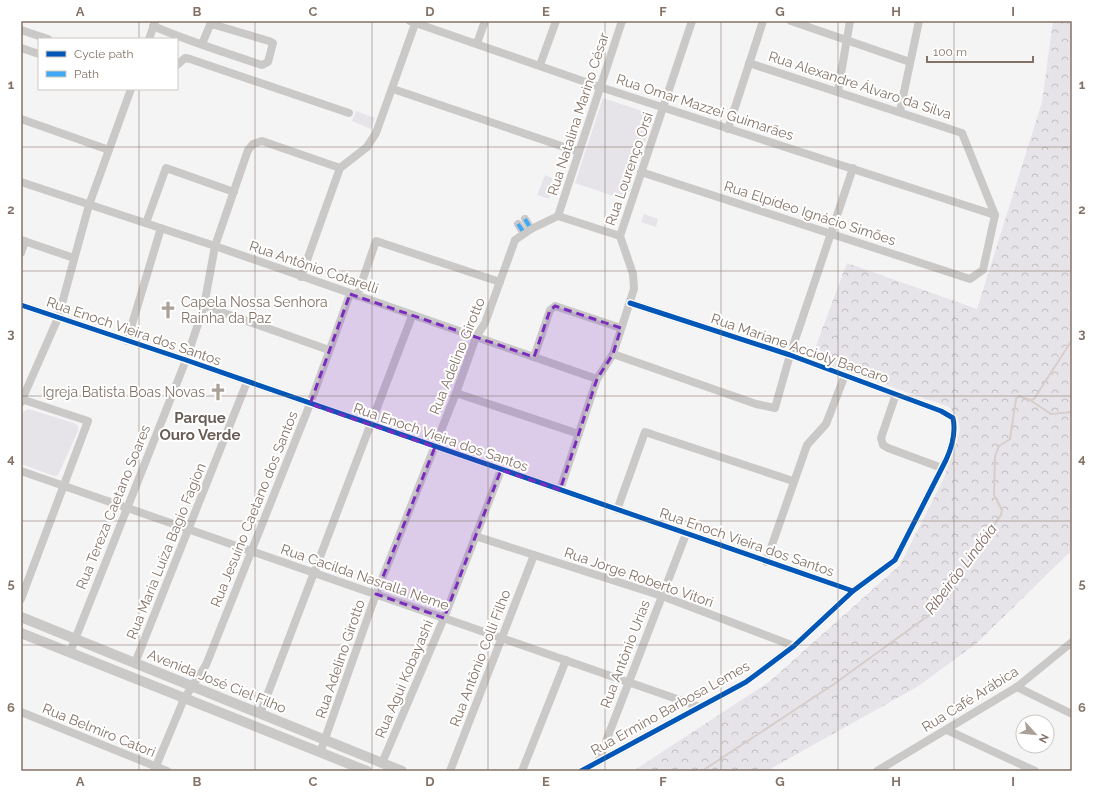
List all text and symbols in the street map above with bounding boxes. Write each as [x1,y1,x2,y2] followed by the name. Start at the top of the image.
[76,4,85,19] text: A
[193,4,202,19] text: B
[309,4,318,19] text: C
[425,4,435,19] text: D
[542,4,550,19] text: E
[659,4,667,19] text: F
[775,4,785,19] text: G
[891,4,901,19] text: H
[1011,4,1015,19] text: I
[544,30,612,198] street label: Rua Natalina Marino César
[38,38,178,90] legend
[927,38,1033,64] scale bar
[933,45,967,59] text: 100 m
[74,47,133,61] text: Cycle path
[767,47,954,122] street label: Rua Alexandre Álvaro da Silva
[74,67,99,81] text: Path
[614,71,796,143] street label: Rua Omar Mazzei Guimarães
[8,77,15,92] text: 1
[1079,77,1086,92] text: 1
[602,110,656,228] street label: Rua Lourenço Orsi
[722,178,898,248] street label: Rua Elpídeo Ignácio Simões
[7,202,15,217] text: 2
[1078,202,1086,217] text: 2
[247,237,381,297] street label: Rua Antônio Cotarelli
[45,294,224,369] street label: Rua Enoch Vieira dos Santos
[181,294,328,326] place label: Capela Nossa Senhora Rainha da Paz
[426,295,488,417] street label: Rua Adelino Girotto
[158,300,178,320] church icon: Capela Nossa Senhora Rainha da Paz
[709,310,891,386] street label: Rua Mariane Accioly Baccaro
[7,326,15,341] text: 3
[1078,326,1086,341] text: 3
[208,382,228,402] church icon: Igreja Batista Boas Novas
[42,384,205,400] place label: Igreja Batista Boas Novas
[352,400,531,475] street label: Rua Enoch Vieira dos Santos
[207,408,301,609] street label: Rua Jesuíno Caetano dos Santos
[160,409,241,444] district label: Parque Ouro Verde
[73,422,153,592] street label: Rua Tereza Caetano Soares
[7,451,15,466] text: 4
[1078,451,1086,466] text: 4
[123,460,209,642] street label: Rua Maria Luíza Bagio Fagion
[658,505,837,580] street label: Rua Enoch Vieira dos Santos
[921,520,1001,618] water label: Ribeirão Lindóia
[279,541,451,613] street label: Rua Cacilda Nasralla Neme
[562,544,716,610] street label: Rua Jorge Roberto Vitori
[7,576,15,591] text: 5
[1078,576,1086,591] text: 5
[446,587,514,729] street label: Rua Antônio Colli Filho
[312,597,368,721] street label: Rua Adelino Girotto
[597,597,653,710] street label: Rua Antônio Urias
[372,617,436,741] street label: Rua Agui Kobayashi
[145,646,289,716] street label: Avenida José Ciel Filho
[588,658,752,758] street label: Rua Ermino Barbosa Lemes
[919,663,1021,735] street label: Rua Café Arábica
[7,700,15,715] text: 6
[40,700,158,760] street label: Rua Belmiro Catori
[1078,700,1086,715] text: 6
[1015,714,1055,754] north arrow
[1036,732,1051,745] text: N
[76,774,85,789] text: A
[193,774,202,789] text: B
[309,774,318,789] text: C
[425,774,435,789] text: D
[542,774,550,789] text: E
[659,774,667,789] text: F
[775,774,785,789] text: G
[891,774,901,789] text: H
[1011,774,1015,789] text: I

